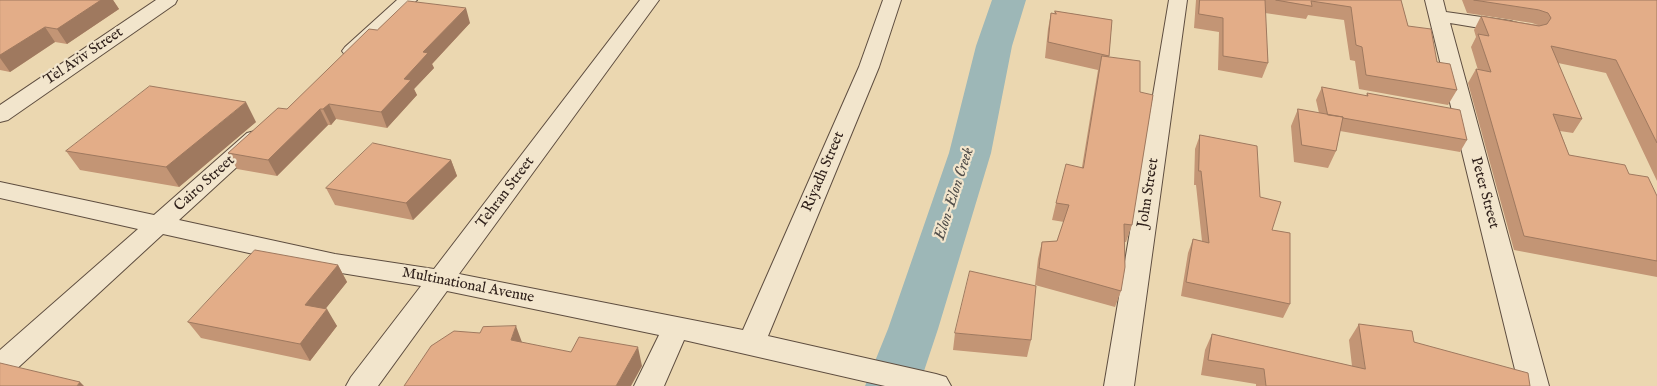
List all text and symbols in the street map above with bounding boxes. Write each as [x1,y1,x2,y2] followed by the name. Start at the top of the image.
[41,24,127,90] street label: Tel Aviv Street
[799,129,849,215] street label: Riyadh Street
[931,145,979,243] water label: Elon-Elon Creek
[171,152,239,216] street label: Cairo Street
[473,154,539,232] street label: Tehran Street
[1466,155,1502,231] street label: Peter Street
[1135,157,1163,229] street label: John Street
[400,264,536,308] street label: Multinational Avenue

